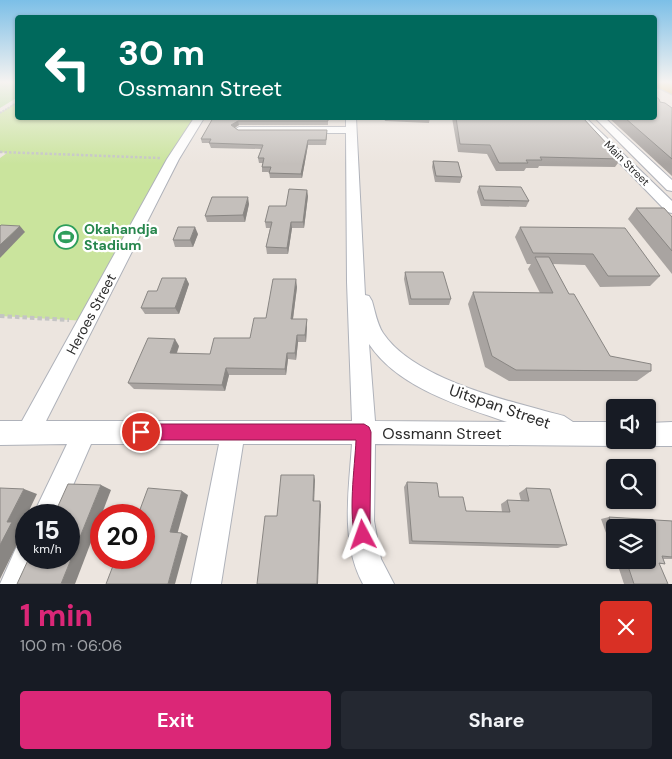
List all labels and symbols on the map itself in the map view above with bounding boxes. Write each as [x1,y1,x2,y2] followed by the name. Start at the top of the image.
[601,137,653,189] street label: Main Street
[84,220,158,254] place label: Okahandja Stadium
[53,224,79,250] sports icon: Okahandja Stadium
[62,270,120,358] street label: Heroes Street
[446,379,553,434] street label: Uitspan Street
[120,411,162,453] pin
[382,423,502,444] street label: Ossmann Street
[90,504,155,569] speed limit sign: 20
[336,508,388,560] position arrow

